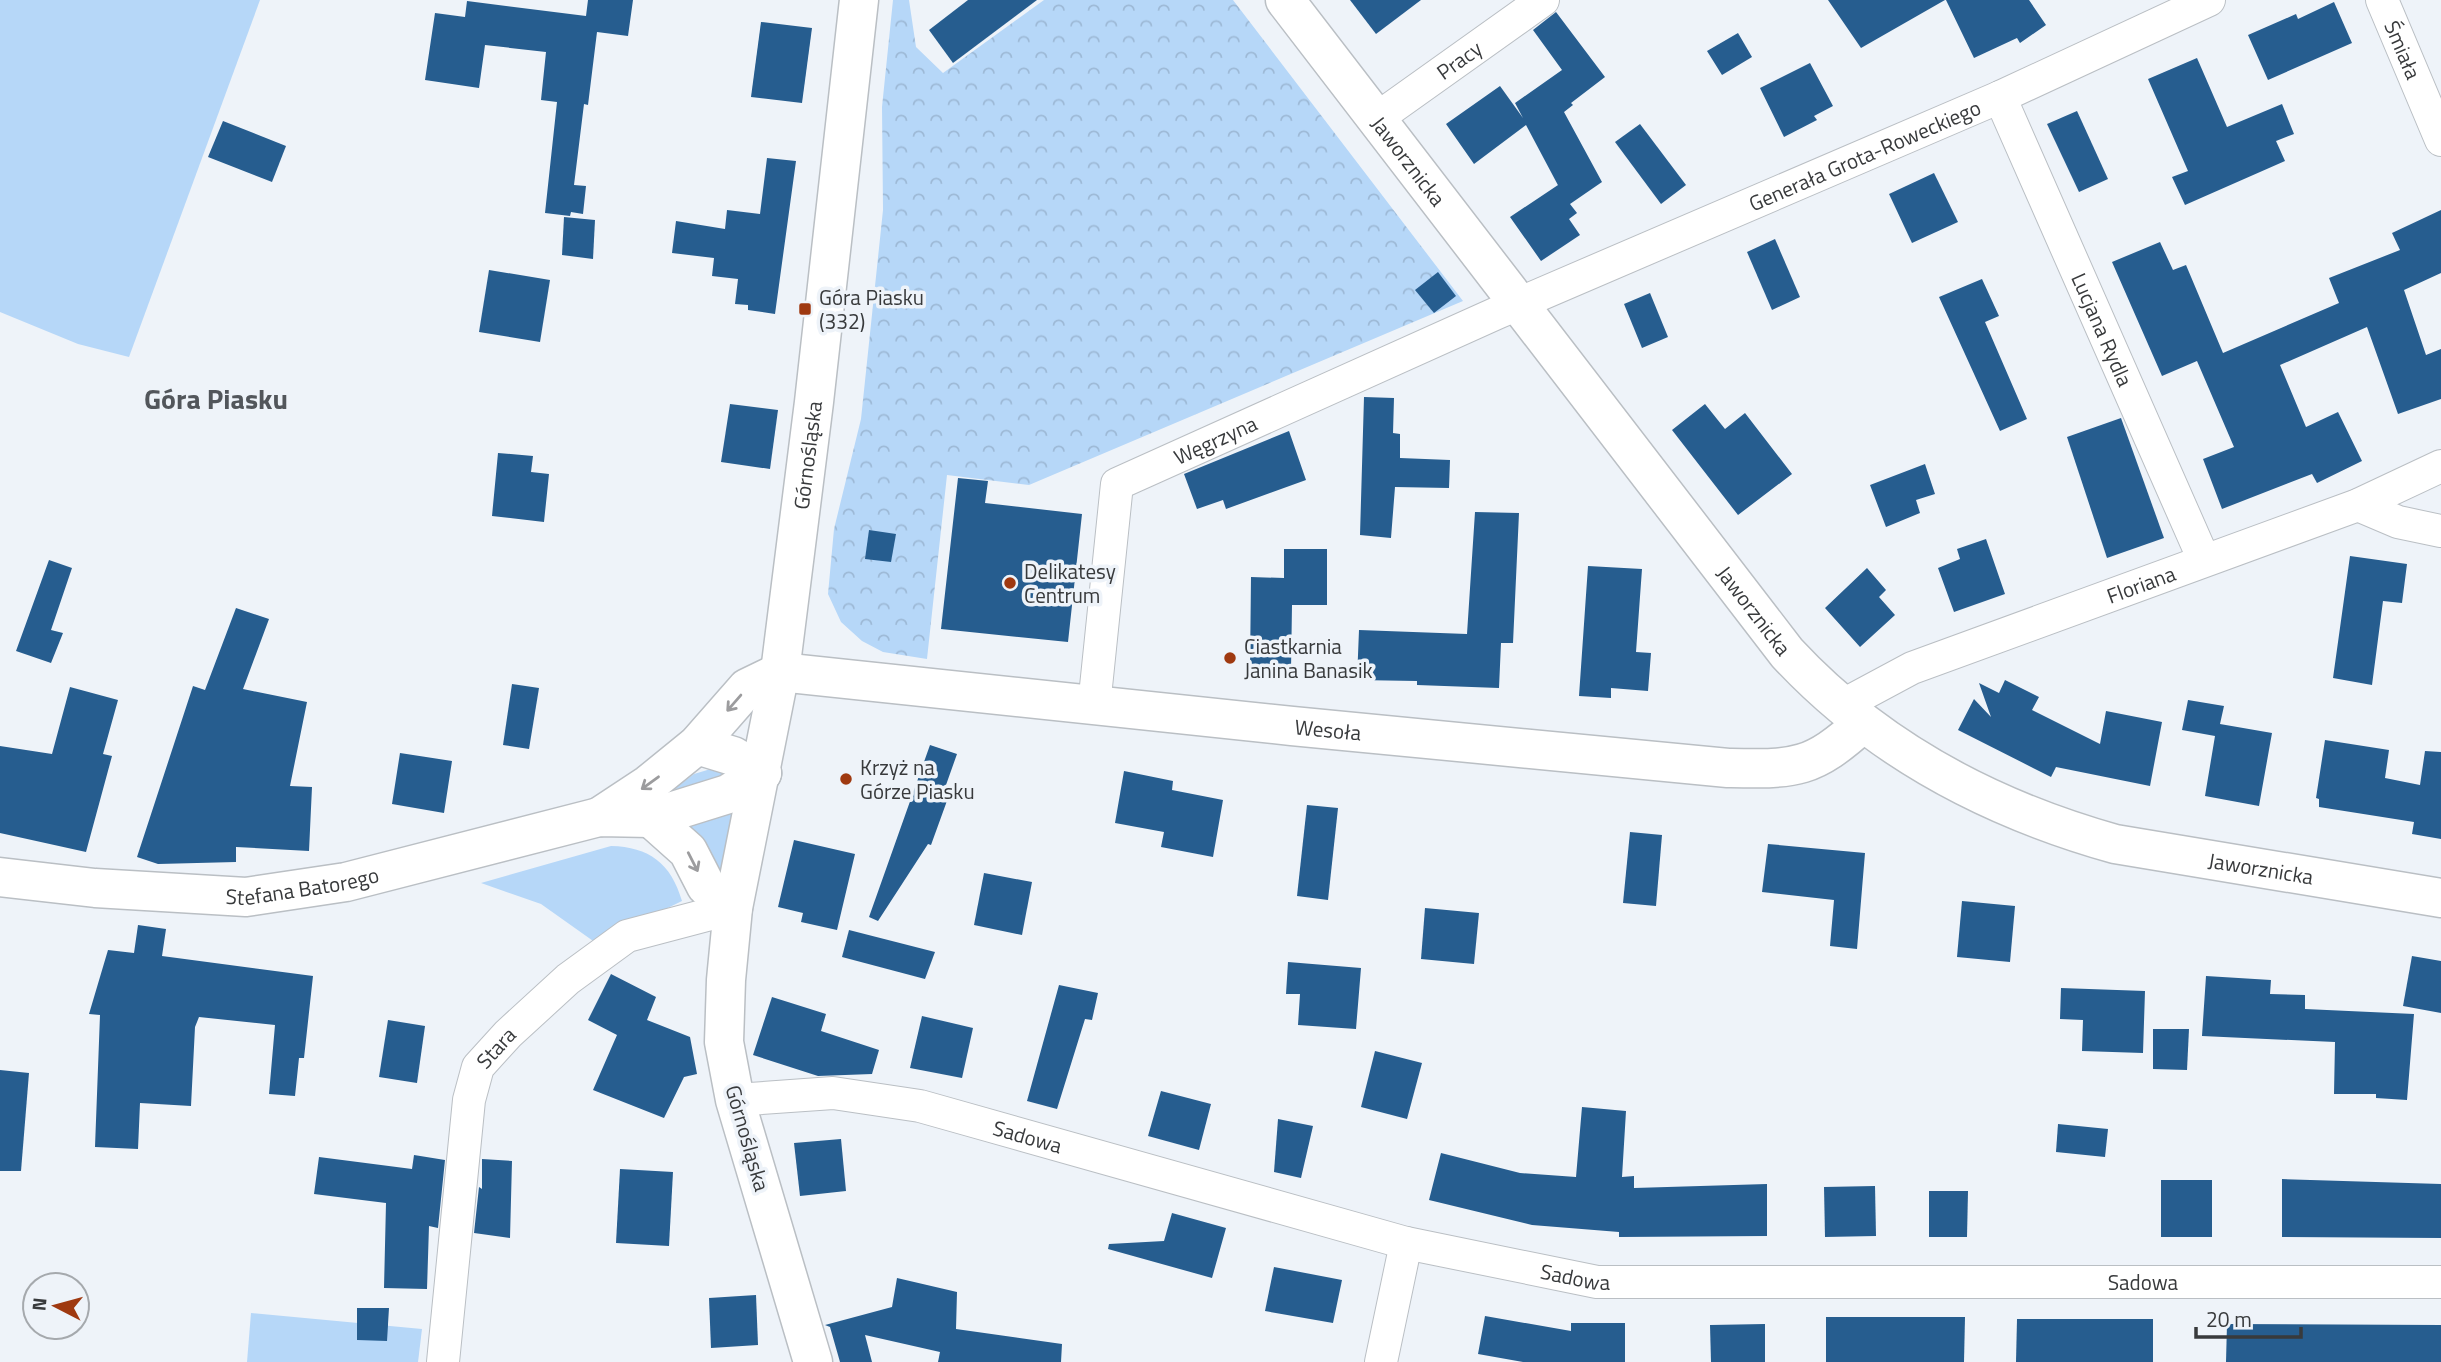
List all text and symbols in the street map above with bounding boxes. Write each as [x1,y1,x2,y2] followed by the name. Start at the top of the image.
[2376,15,2430,85] street label: Śmiała
[1430,32,1489,87] street label: Pracy
[1744,91,1986,219] street label: Generała Grota-Roweckiego
[1364,109,1454,213] street label: Jaworznicka
[2063,268,2142,392] street label: Lucjana Rydla
[819,281,924,337] place label: Góra Piasku (332)
[797,301,813,317] marker: Góra Piasku (332)
[144,377,288,420] district label: Góra Piasku
[785,399,830,511] street label: Górnośląska
[1168,407,1263,472] street label: Węgrzyna
[1024,555,1116,611] place label: Delikatesy Centrum
[2102,557,2180,612] street label: Floriana
[1709,559,1800,663] street label: Jaworznicka
[1002,575,1018,591] marker: Delikatesy Centrum
[1244,630,1373,686] place label: Ciastkarnia Janina Banasik
[1222,650,1238,666] marker: Ciastkarnia Janina Banasik
[726,694,743,711] one-way arrow
[1293,710,1363,749] street label: Wesoła
[860,751,975,807] place label: Krzyż na Górze Piasku
[838,771,854,787] marker: Krzyż na Górze Piasku
[641,775,659,790] one-way arrow
[2206,844,2316,893] street label: Jaworznicka
[687,851,701,872] one-way arrow
[225,858,382,913] street label: Stefana Batorego
[468,1018,523,1076] street label: Stara
[718,1081,779,1195] street label: Górnośląska
[989,1111,1066,1161] street label: Sadowa
[1538,1255,1611,1298] street label: Sadowa
[2108,1266,2179,1298] street label: Sadowa
[21,1271,91,1341] north arrow
[23,1296,54,1312] text: N
[2196,1296,2301,1340] scale bar
[2206,1303,2252,1335] text: 20 m

